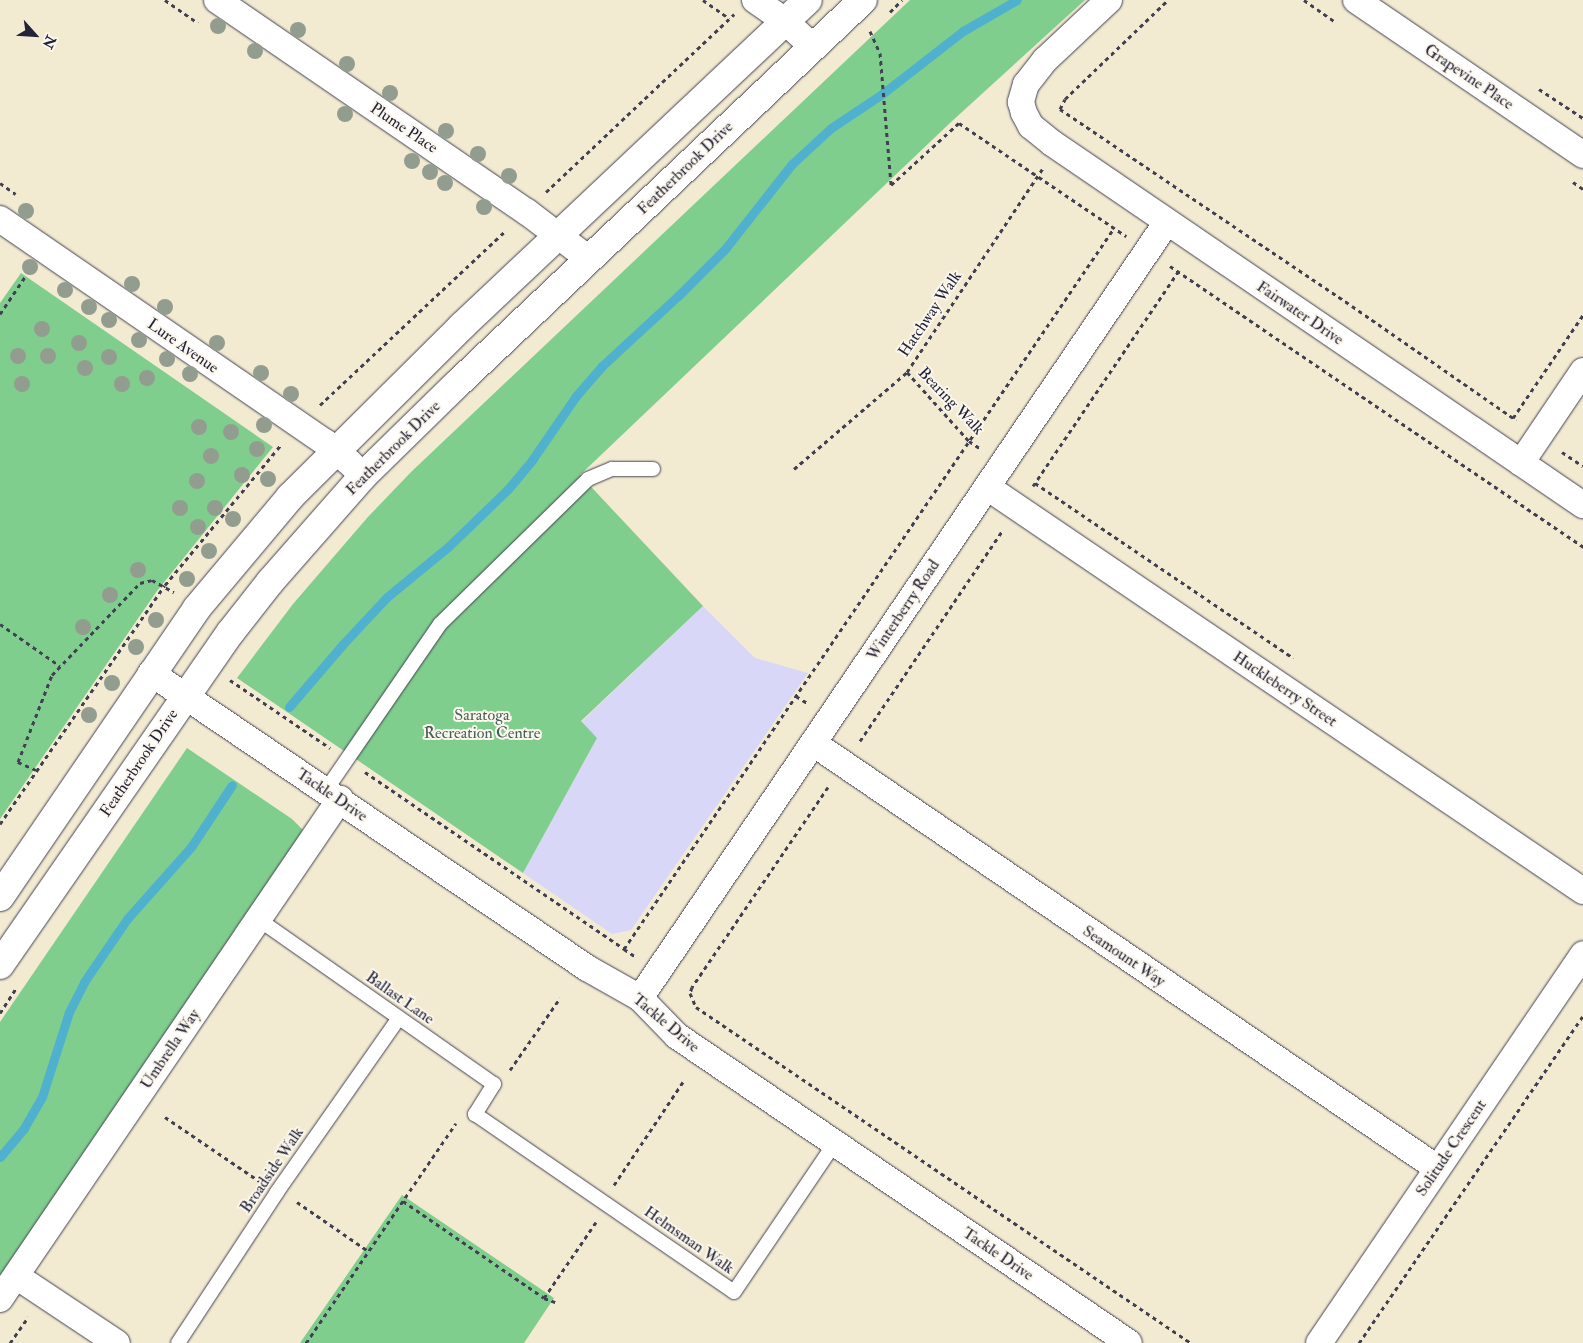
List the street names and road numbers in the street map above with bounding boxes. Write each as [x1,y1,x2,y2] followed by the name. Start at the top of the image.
[1421,40,1517,114] street label: Grapevine Place
[367,98,441,158] street label: Plume Place
[633,117,737,219] street label: Featherbrook Drive
[894,267,966,361] street label: Hatchway Walk
[1253,277,1347,349] street label: Fairwater Drive
[144,315,222,377] street label: Lure Avenue
[914,363,988,439] street label: Bearing Walk
[342,397,444,499] street label: Featherbrook Drive
[862,556,944,664] street label: Winterberry Road
[1229,647,1341,731] street label: Huckleberry Street
[96,705,182,821] street label: Featherbrook Drive
[293,764,371,826] street label: Tackle Drive
[1079,921,1169,991] street label: Seamount Way
[362,967,438,1029] street label: Ballast Lane
[629,989,703,1057] street label: Tackle Drive
[136,1005,204,1093] street label: Umbrella Way
[1412,1096,1490,1200] street label: Solitude Crescent
[236,1123,308,1217] street label: Broadside Walk
[640,1202,738,1278] street label: Helmsman Walk
[959,1223,1037,1285] street label: Tackle Drive

